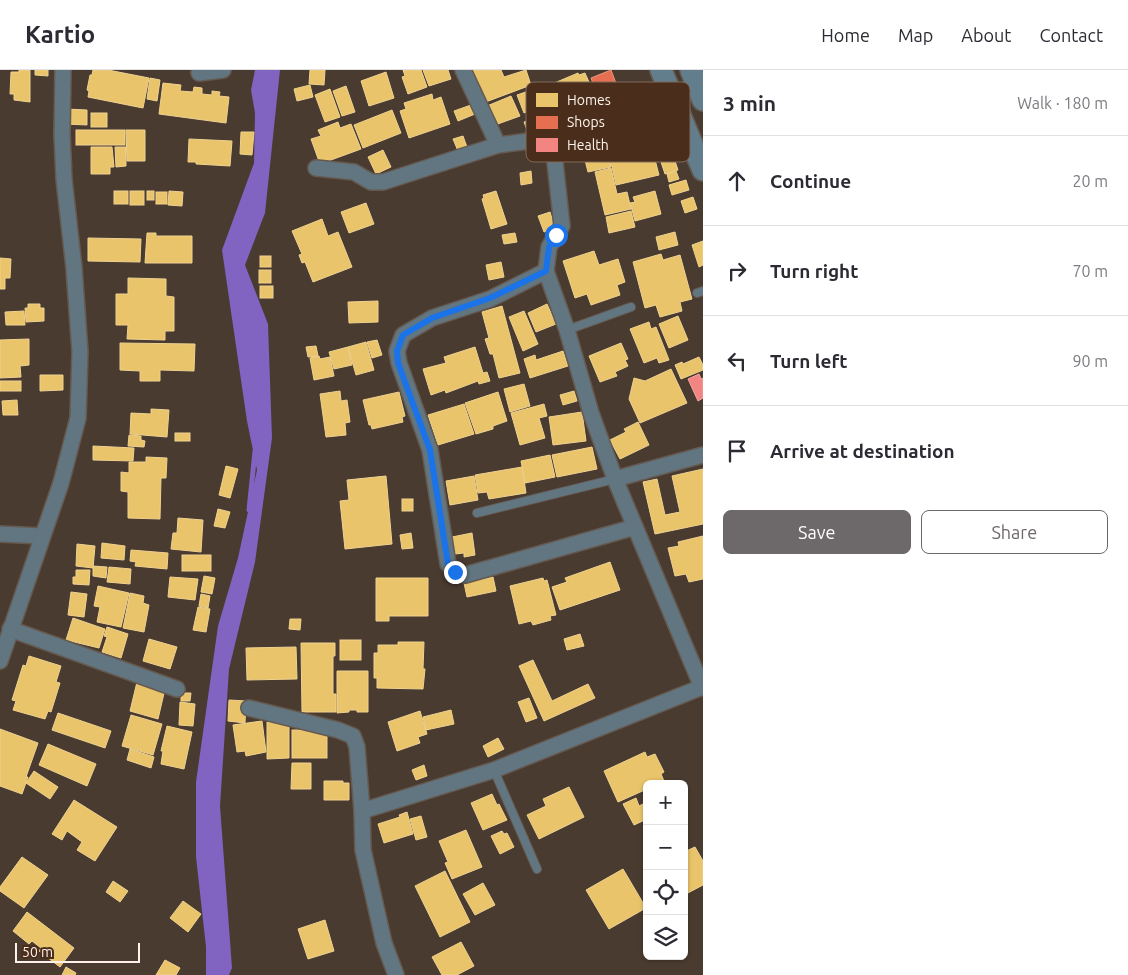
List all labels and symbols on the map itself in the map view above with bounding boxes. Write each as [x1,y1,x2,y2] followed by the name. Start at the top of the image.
[526,82,690,162] legend
[567,92,611,108] text: Homes
[567,114,605,130] text: Shops
[567,137,609,153] text: Health
[545,224,568,247] route start
[444,561,467,584] route end
[15,940,140,963] scale bar

